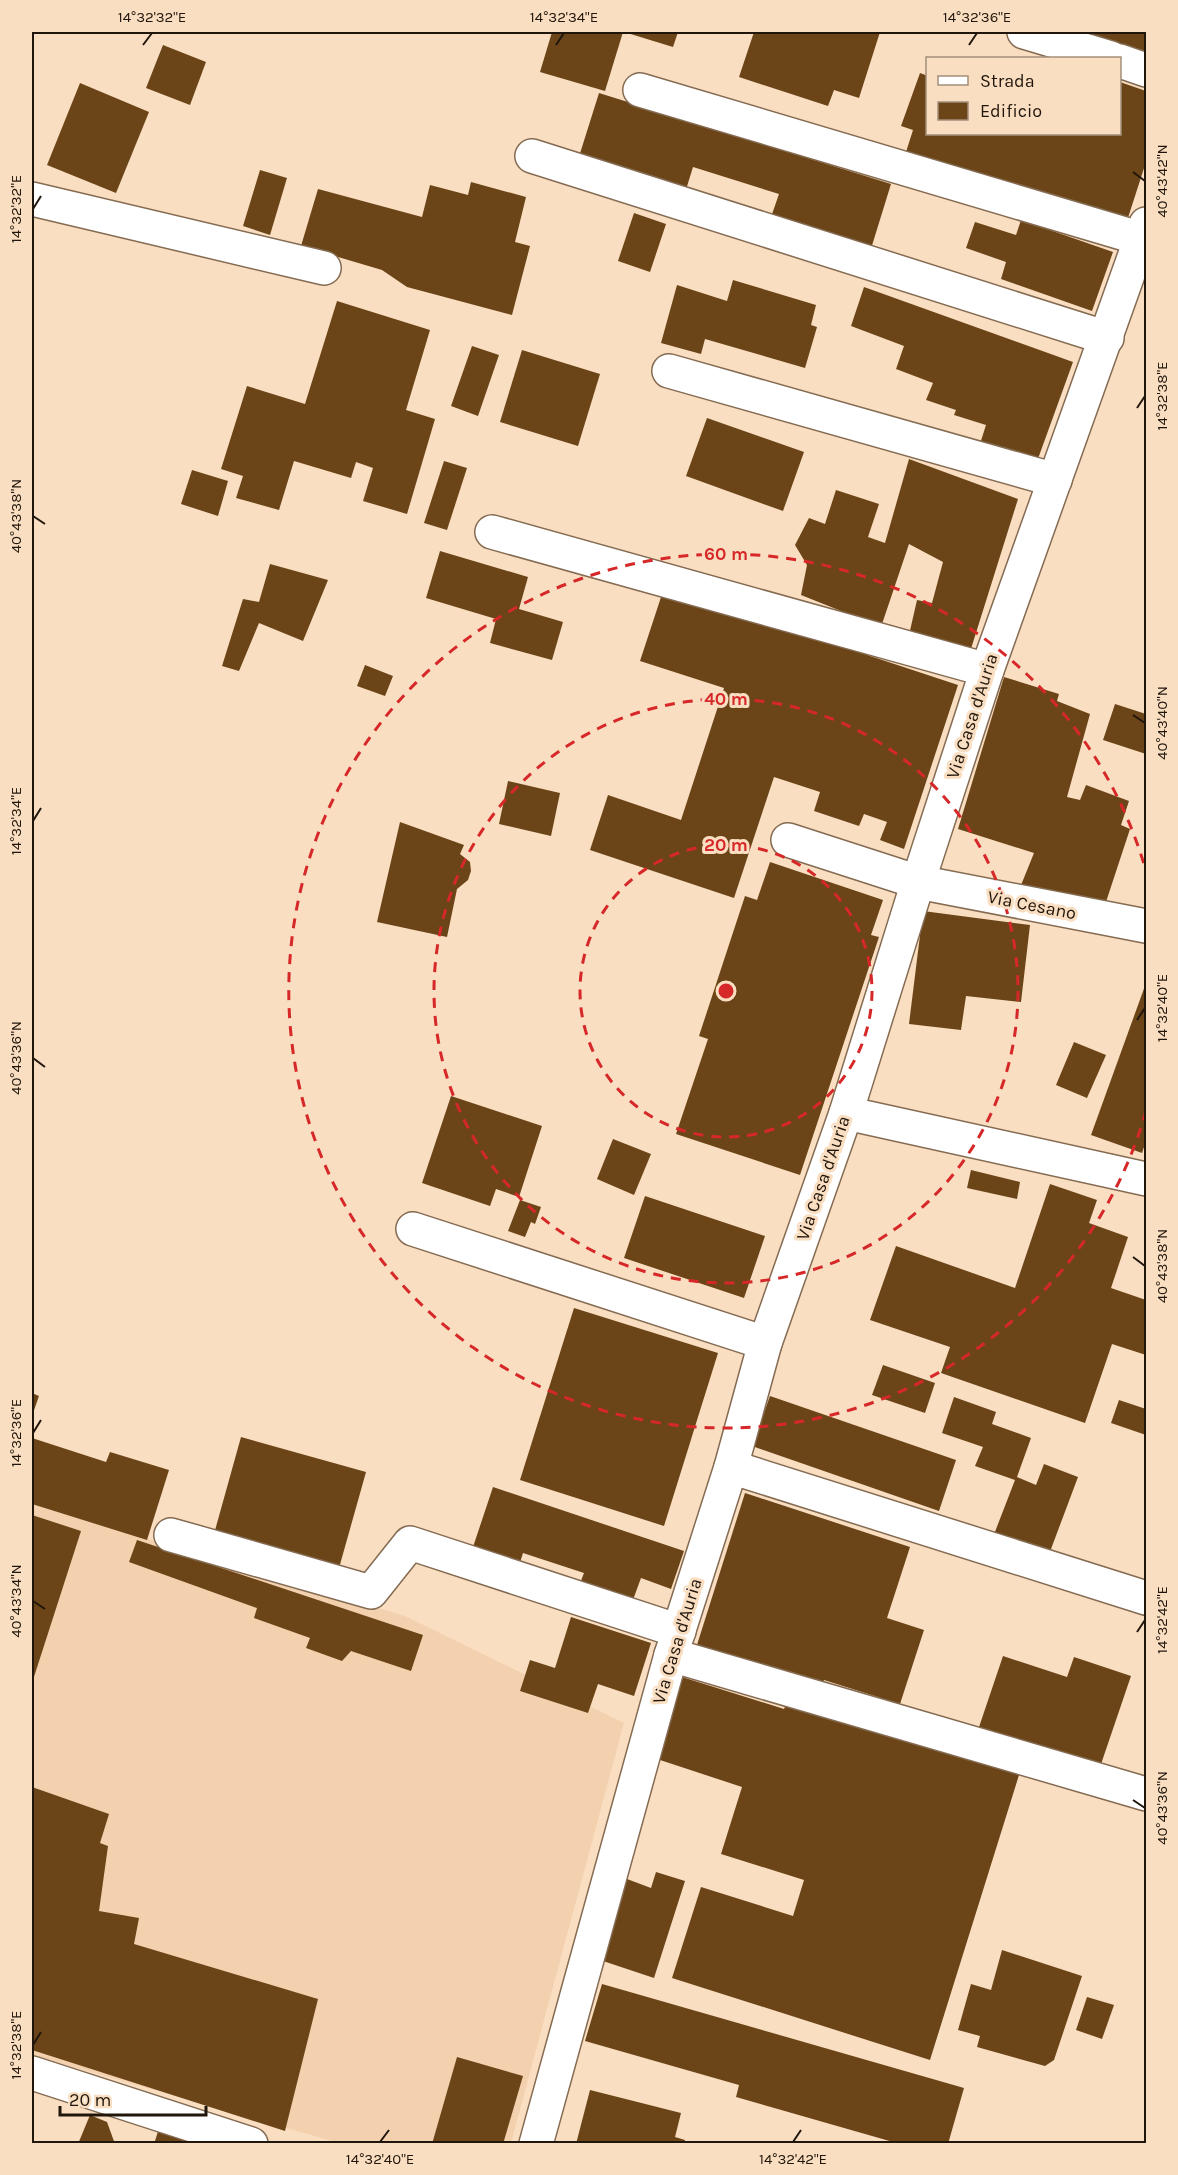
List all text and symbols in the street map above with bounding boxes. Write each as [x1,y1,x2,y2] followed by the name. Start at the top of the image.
[118,8,186,26] text: 14°32'32"E
[530,8,598,26] text: 14°32'34"E
[943,8,1011,26] text: 14°32'36"E
[926,57,1121,135] legend
[980,70,1035,92] text: Strada
[980,100,1042,122] text: Edificio
[1153,144,1171,218] text: 40°43'42"N
[7,175,25,243] text: 14°32'32"E
[1153,361,1171,431] text: 14°32'38"E
[7,479,25,553] text: 40°43'38"N
[704,543,748,565] text: 60 m
[941,651,1003,781] street label: Via Casa d'Auria
[1153,686,1171,760] text: 40°43'40"N
[704,688,748,710] text: 40 m
[7,787,25,855] text: 14°32'34"E
[704,834,748,856] text: 20 m
[986,886,1078,924] street label: Via Cesano
[1153,974,1171,1042] text: 14°32'40"E
[716,981,736,1001] centre of rings
[7,1021,25,1095] text: 40°43'36"N
[791,1113,855,1243] street label: Via Casa d'Auria
[1153,1229,1171,1303] text: 40°43'38"N
[7,1399,25,1467] text: 14°32'36"E
[7,1564,25,1638] text: 40°43'34"N
[647,1575,707,1707] street label: Via Casa d'Auria
[1153,1586,1171,1654] text: 14°32'42"E
[1153,1771,1171,1845] text: 40°43'36"N
[7,2010,25,2080] text: 14°32'38"E
[60,2079,206,2117] scale bar
[69,2089,111,2111] text: 20 m
[346,2150,414,2168] text: 14°32'40"E
[759,2150,827,2168] text: 14°32'42"E

